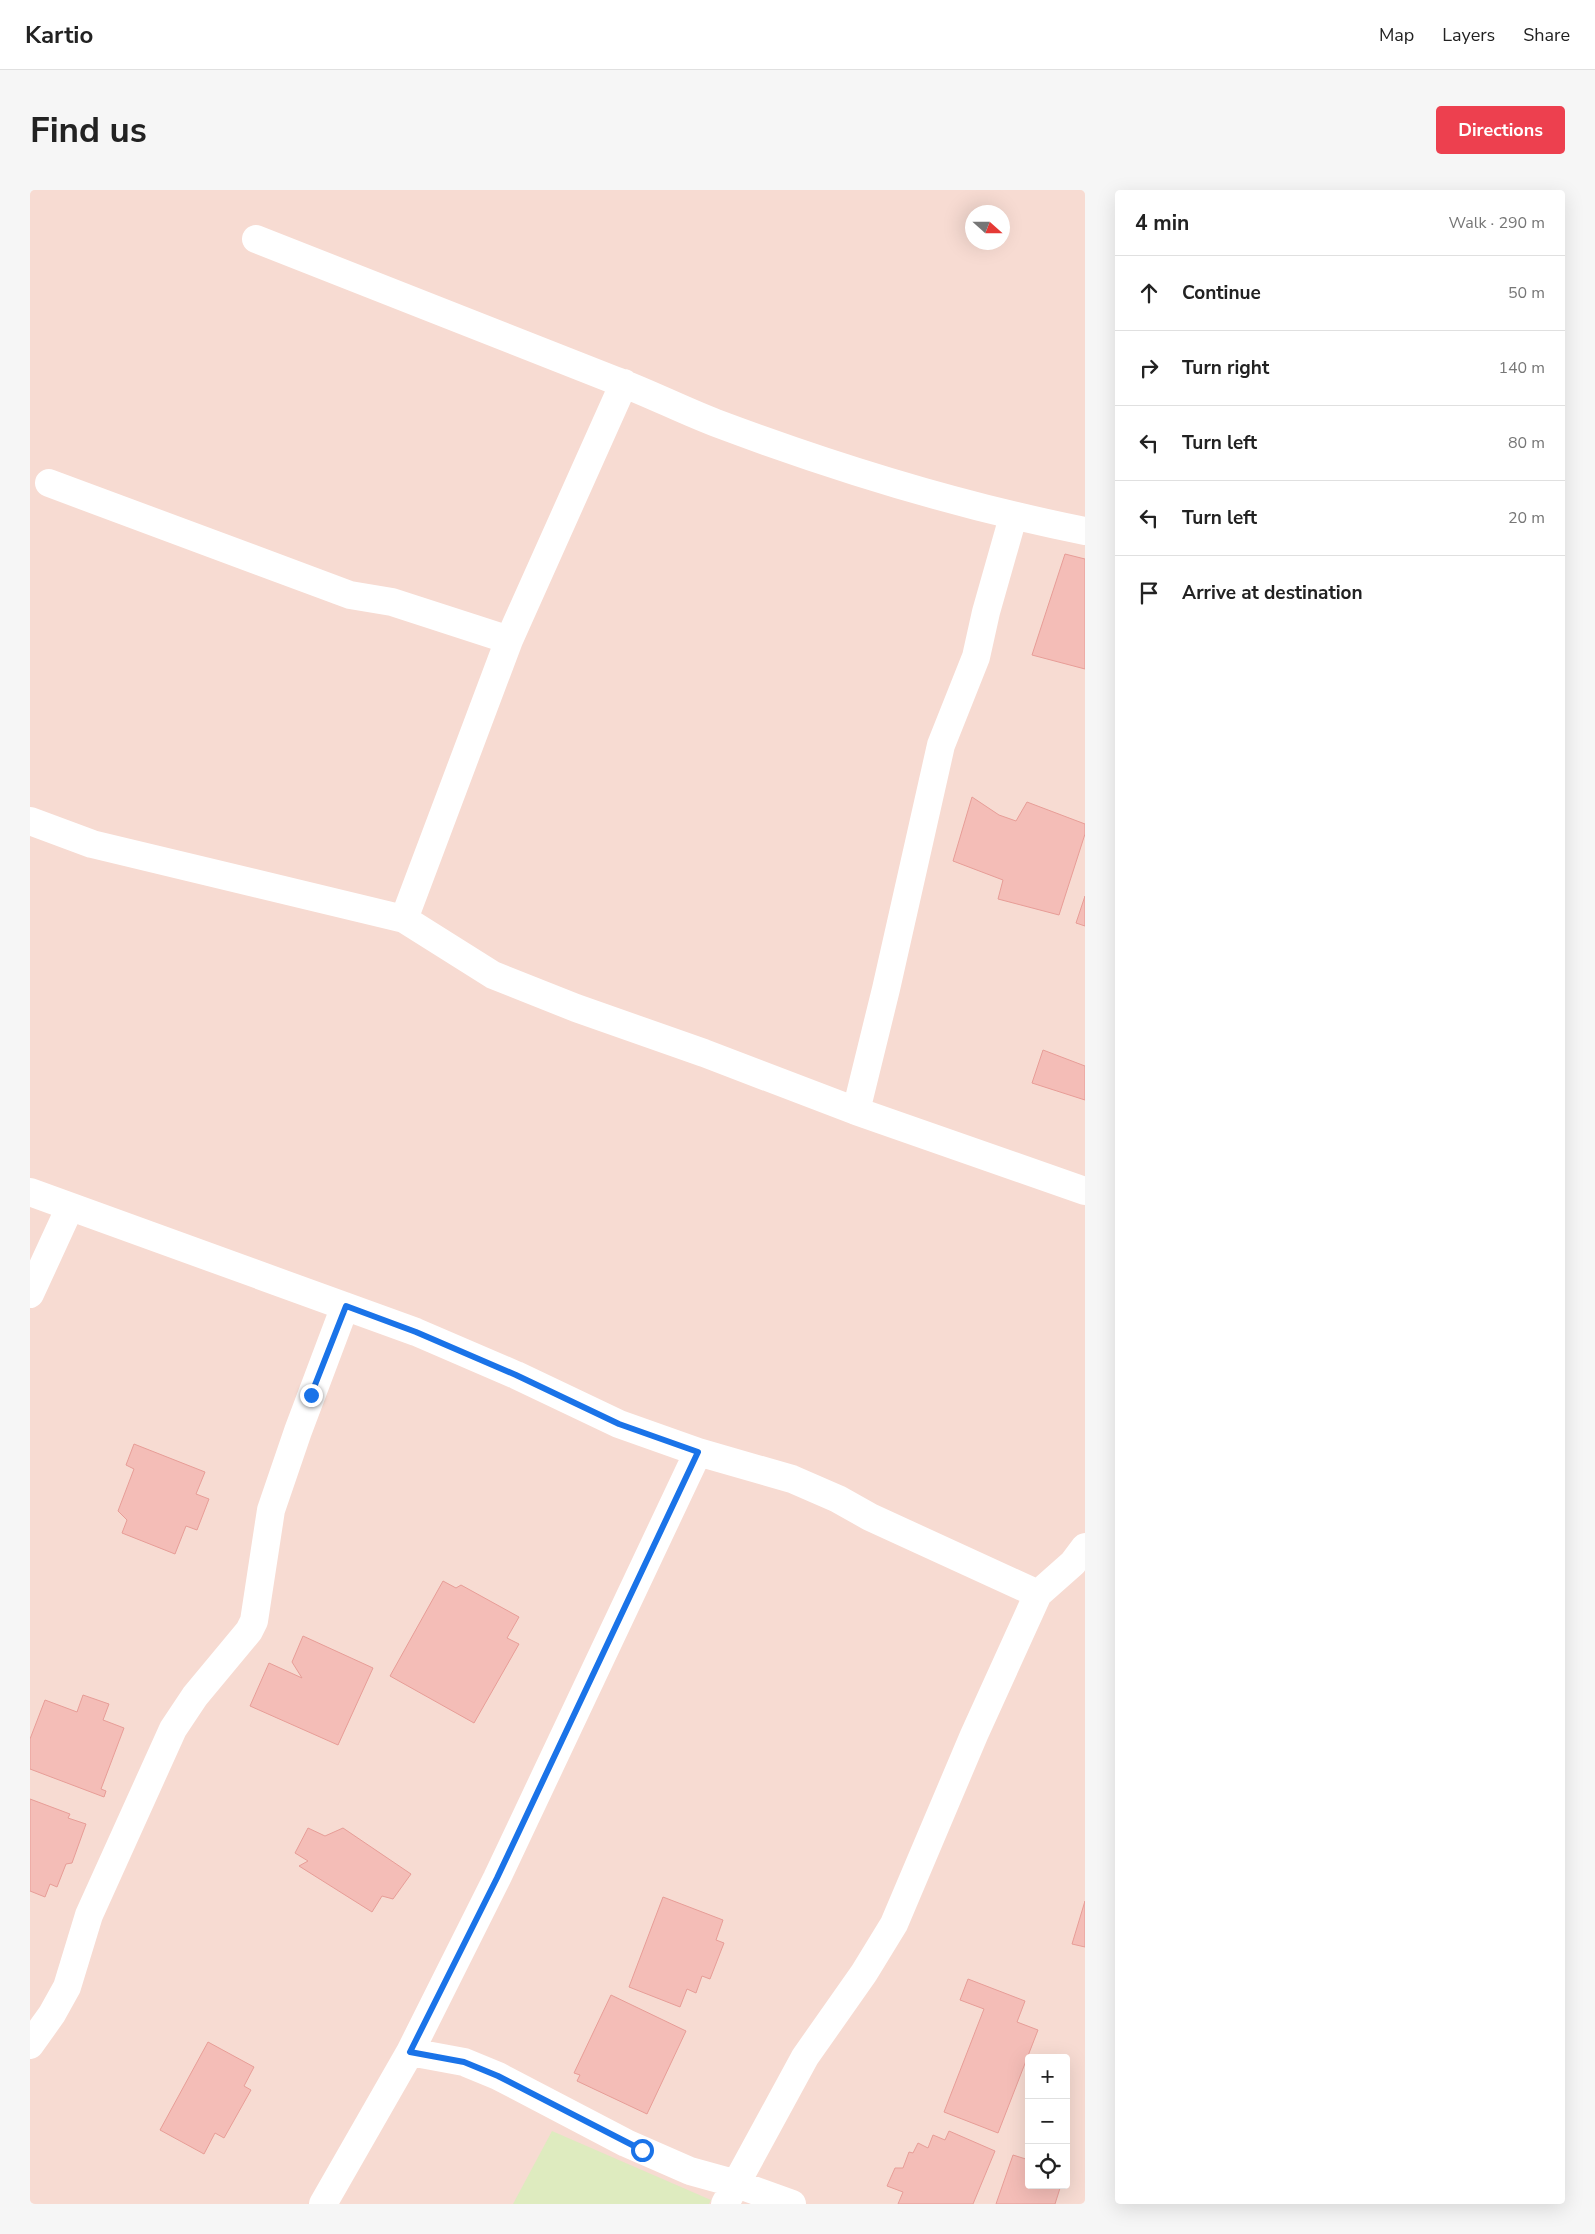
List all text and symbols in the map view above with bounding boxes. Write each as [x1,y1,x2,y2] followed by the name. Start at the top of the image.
[25,19,93,51] text: Kartio
[1379,23,1414,47] text: Map
[1442,23,1495,47] text: Layers
[1523,23,1570,47] text: Share
[1436,106,1565,154] button: Directions
[30,107,147,154] text: Find us
[965,205,1010,250] north arrow
[1135,209,1189,237] text: 4 min
[1449,212,1545,234] text: Walk · 290 m
[1135,279,1163,307] icon: ahead
[1182,280,1261,306] text: Continue
[1508,282,1545,304] text: 50 m
[1135,354,1163,382] icon: right
[1182,355,1269,381] text: Turn right
[1498,357,1545,379] text: 140 m
[1135,429,1163,457] icon: left
[1182,430,1257,456] text: Turn left
[1508,432,1545,454] text: 80 m
[1135,504,1163,532] icon: left
[1182,505,1257,531] text: Turn left
[1508,507,1545,529] text: 20 m
[1135,579,1163,607] icon: arrive
[1182,580,1363,606] text: Arrive at destination
[300,1384,323,1407] route end
[1025,2054,1070,2189] map controls
[1025,2054,1070,2099] button: +
[1025,2099,1070,2144] button: −
[631,2139,654,2162] route start
[1025,2144,1070,2189] button: locate

